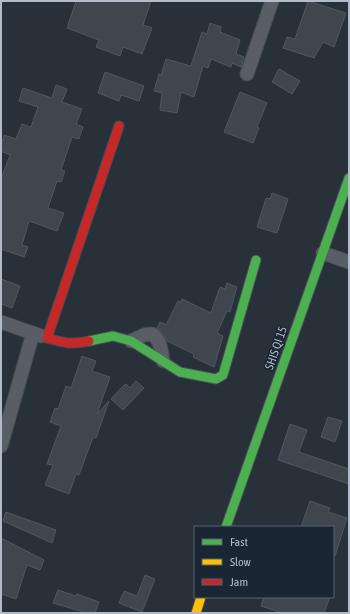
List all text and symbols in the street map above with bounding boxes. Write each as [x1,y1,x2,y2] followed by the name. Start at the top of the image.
[262,325,290,371] street label: SHIS QI 15
[194,526,334,598] legend
[230,535,248,549] text: Fast
[230,555,251,569] text: Slow
[230,575,248,589] text: Jam

